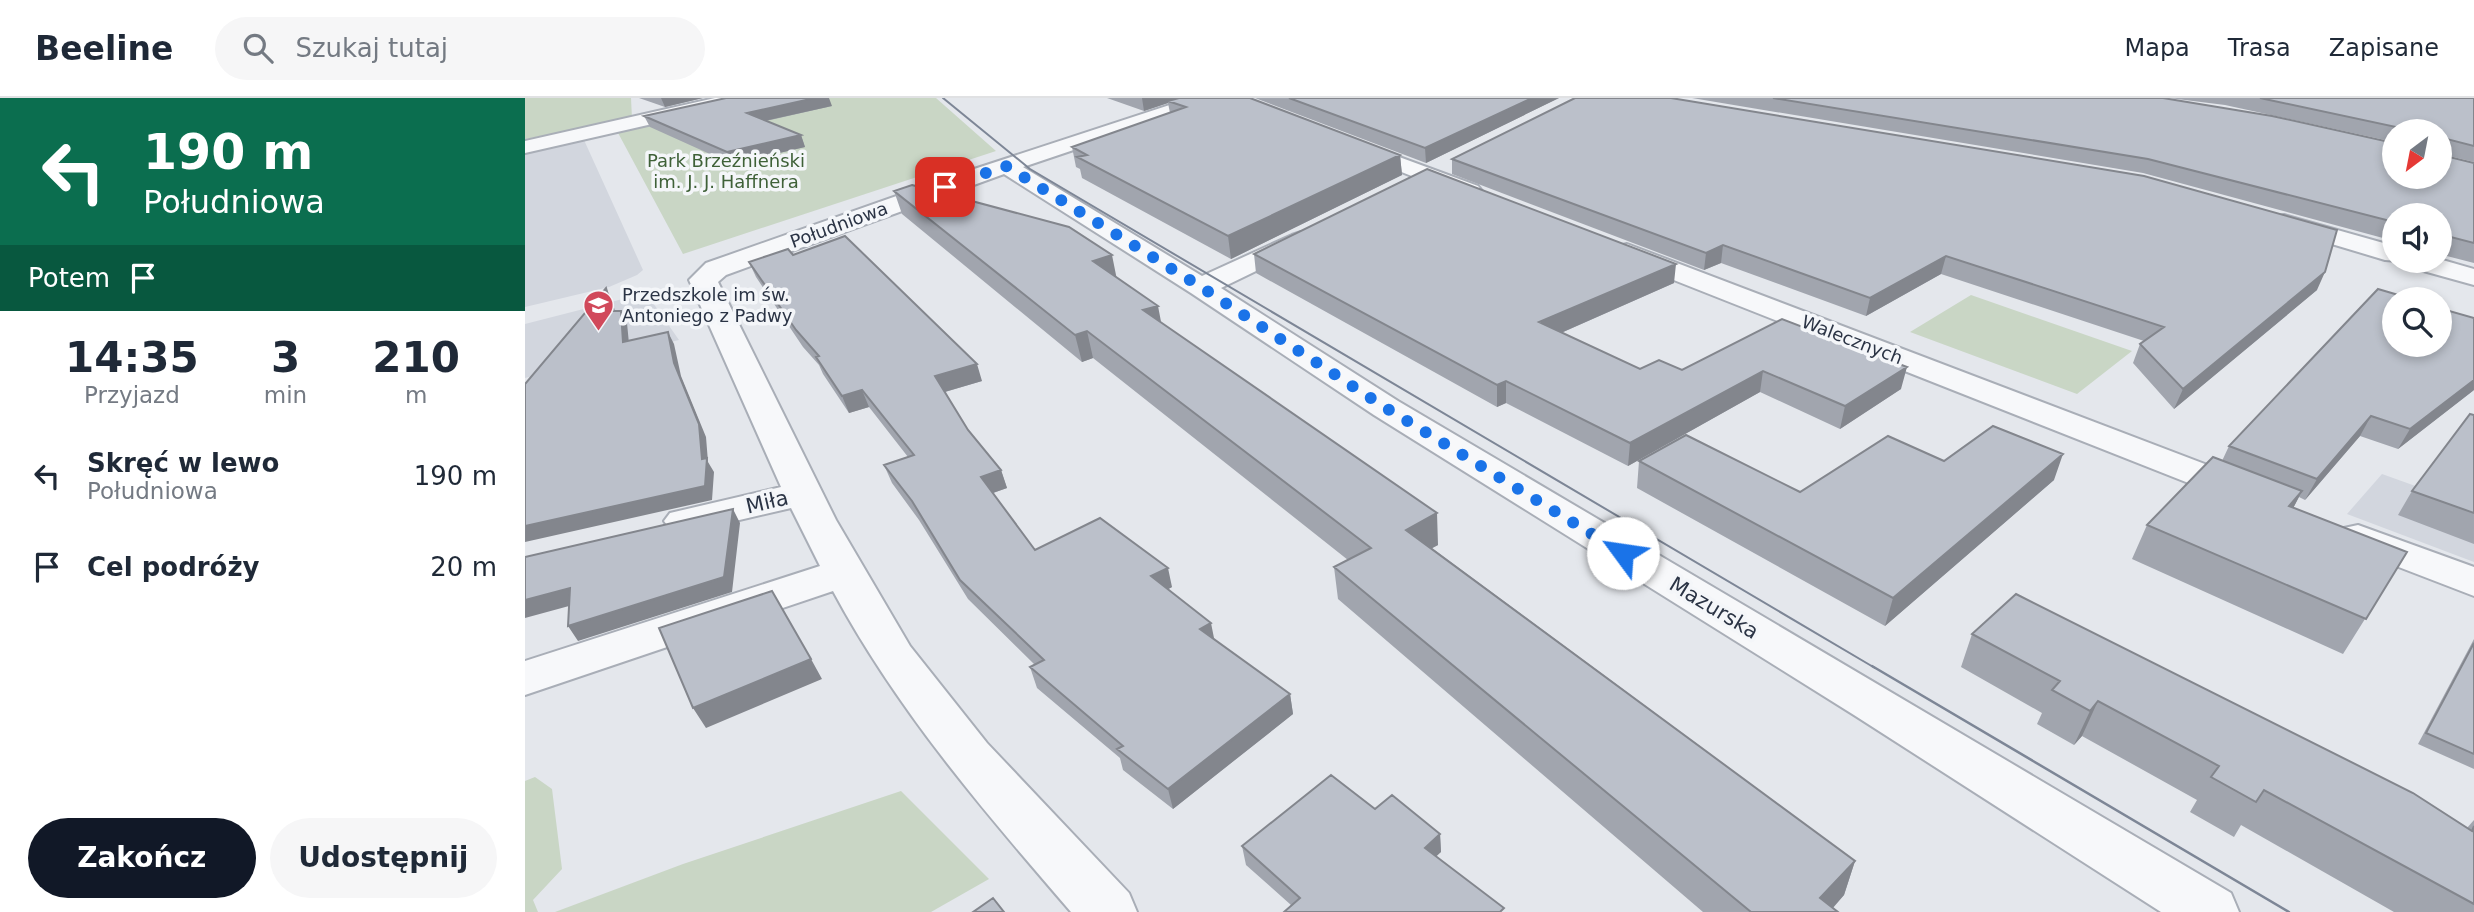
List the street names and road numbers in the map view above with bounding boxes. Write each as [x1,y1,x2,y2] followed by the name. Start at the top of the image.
[787,197,891,252] street label: Południowa
[1799,311,1906,368] street label: Walecznych
[743,485,791,519] street label: Miła
[1665,572,1763,644] street label: Mazurska

